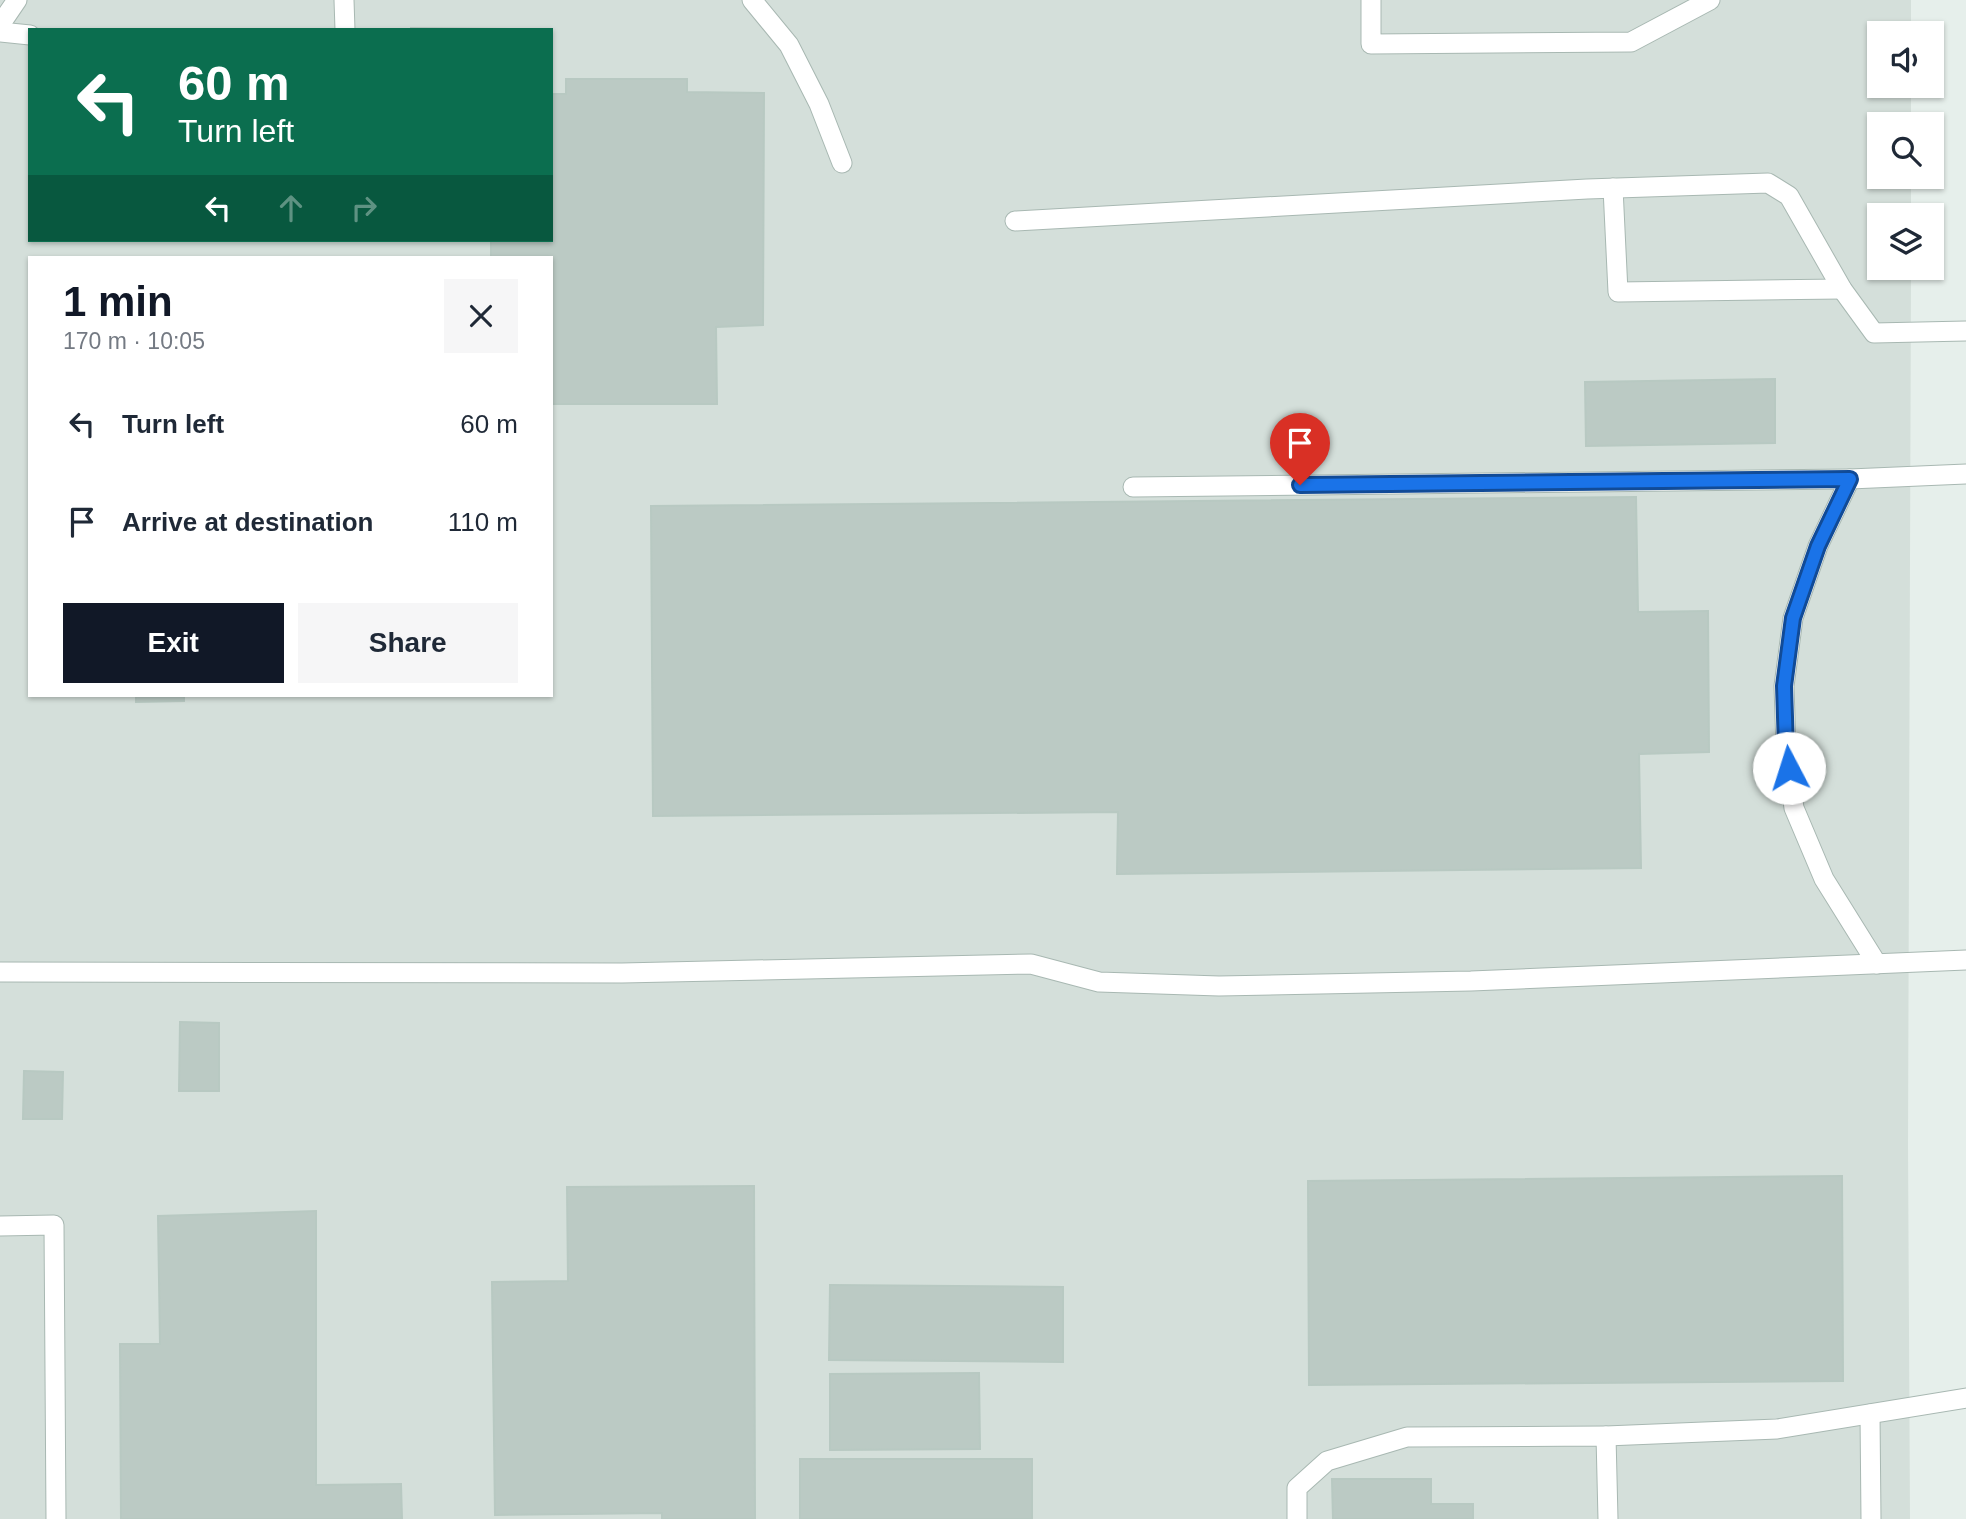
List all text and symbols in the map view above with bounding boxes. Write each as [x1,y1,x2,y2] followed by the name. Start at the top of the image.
[1867,21,1944,280] map controls
[1867,21,1944,98] button: sound
[63,56,154,147] icon: left
[178,56,290,110] text: 60 m
[1867,112,1944,189] button: search
[178,113,294,149] text: Turn left
[199,189,237,227] icon: left
[272,189,310,227] icon: ahead
[345,189,383,227] icon: right
[1867,203,1944,280] button: layers
[63,278,173,325] text: 1 min
[444,279,518,353] button: close
[63,328,205,354] text: 170 m · 10:05
[63,405,101,443] icon: left
[122,409,224,439] text: Turn left
[460,409,518,439] text: 60 m
[1270,413,1330,485] pin
[1281,424,1319,462] icon: arrive
[63,503,101,541] icon: arrive
[122,507,373,537] text: Arrive at destination
[448,507,518,537] text: 110 m
[63,603,284,683] button: Exit
[298,603,518,683] button: Share
[1752,731,1826,805] position arrow

